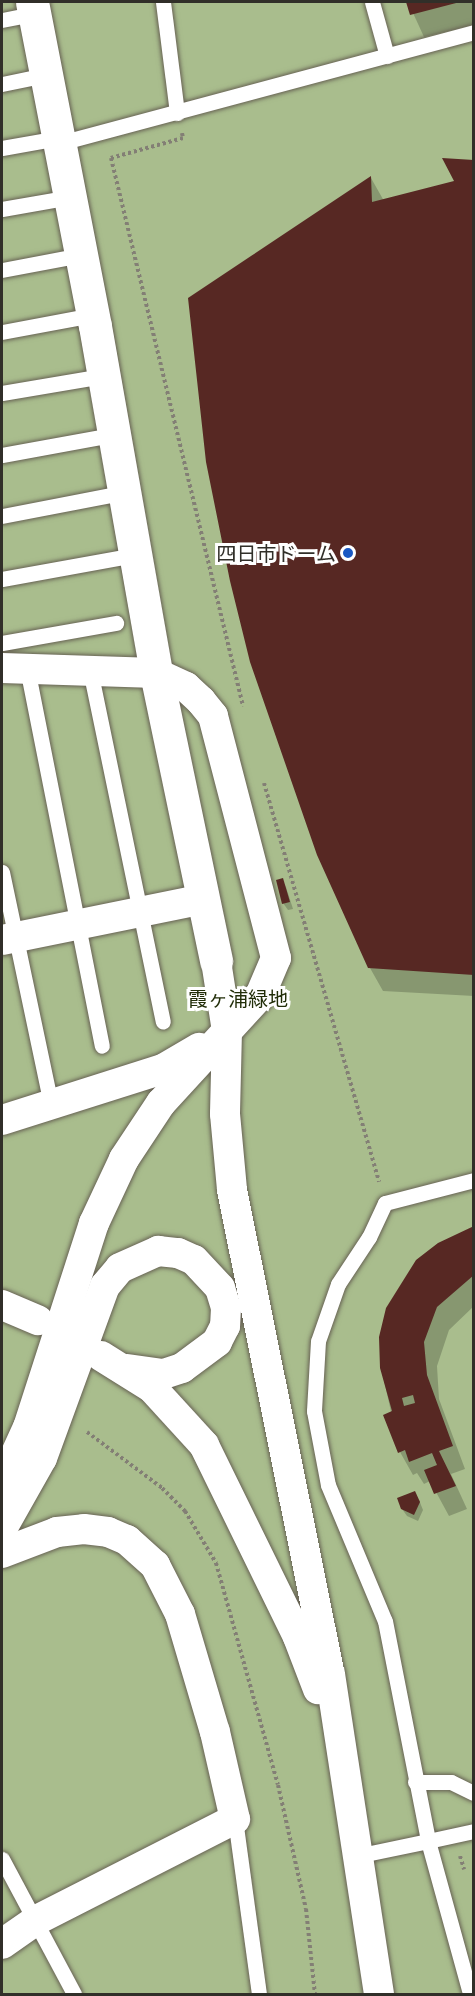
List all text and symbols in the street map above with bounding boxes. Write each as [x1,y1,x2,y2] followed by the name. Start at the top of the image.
[216,541,336,565] place label: 四日市ドーム
[341,546,355,560] marker: 四日市ドーム
[188,986,288,1010] park label: 霞ヶ浦緑地

